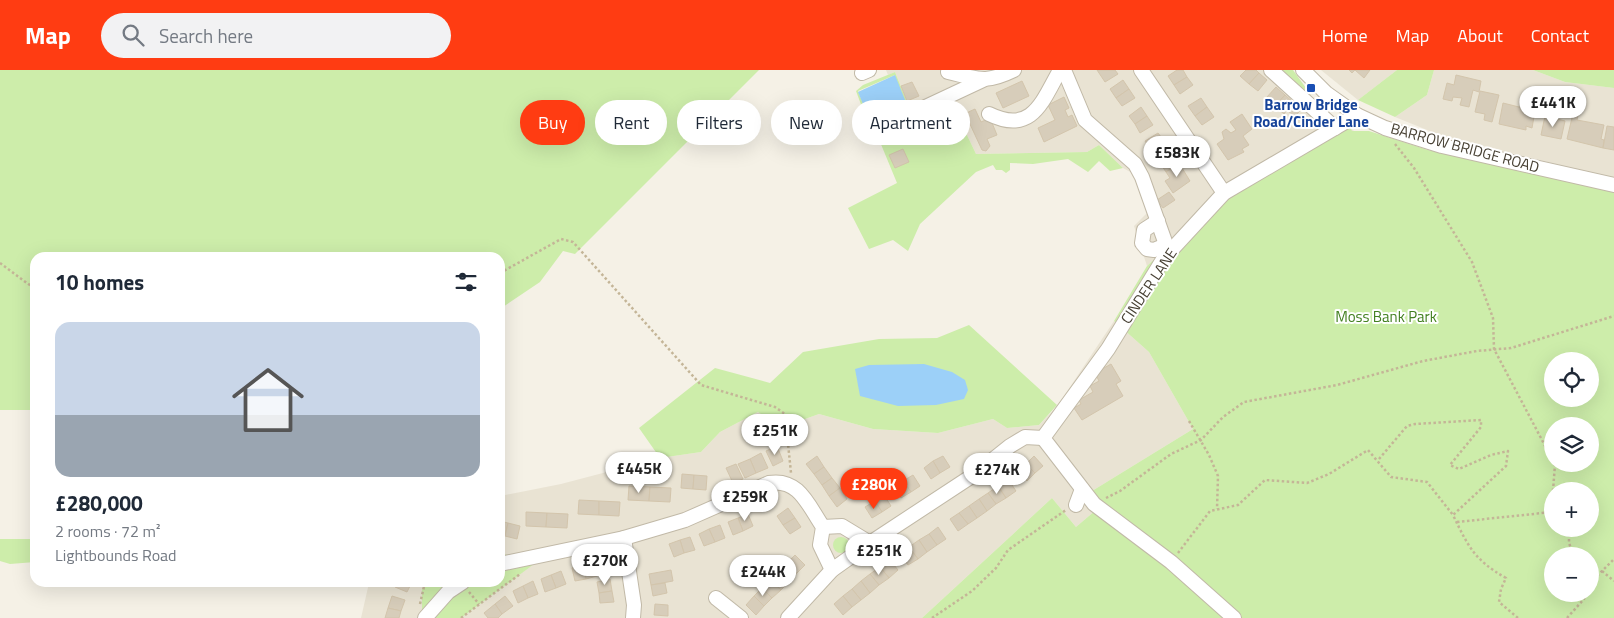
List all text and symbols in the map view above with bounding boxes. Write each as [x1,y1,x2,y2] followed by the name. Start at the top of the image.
[101,13,451,58] search box
[25,17,71,53] text: Map
[119,21,147,49] icon: search
[159,21,253,50] text: Search here
[1322,22,1368,49] text: Home
[1396,22,1429,49] text: Map
[1457,22,1503,49] text: About
[1531,22,1589,49] text: Contact
[1305,82,1317,94] marker: Barrow Bridge Road/Cinder Lane
[1518,85,1588,128] pin: £441K
[1530,90,1576,114] text: £441K
[1253,93,1369,133] place label: Barrow Bridge Road/Cinder Lane
[520,100,585,145] chip: Buy
[595,100,667,145] chip: Rent
[677,100,761,145] chip: Filters
[771,100,842,145] chip: New
[852,100,970,145] chip: Apartment
[1388,117,1542,178] street label: BARROW BRIDGE ROAD
[1142,136,1212,178] pin: £583K
[1154,140,1200,164] text: £583K
[1115,243,1182,328] street label: CINDER LANE
[55,266,144,298] text: 10 homes
[452,268,480,296] icon: filters
[1335,305,1437,328] park label: Moss Bank Park
[1544,352,1599,602] map controls
[1544,352,1599,407] button: locate
[223,355,313,445] icon: home
[740,414,810,456] pin: £251K
[1544,417,1599,472] button: layers
[752,418,798,442] text: £251K
[604,452,674,494] pin: £445K
[962,452,1032,495] pin: £274K
[616,456,662,480] text: £445K
[974,457,1020,481] text: £274K
[839,468,909,510] pin: £280K
[851,472,897,496] text: £280K
[710,480,780,522] pin: £259K
[1544,482,1599,537] button: +
[722,484,768,508] text: £259K
[55,487,143,519] text: £280,000
[55,519,160,543] text: 2 rooms · 72 m²
[844,534,914,576] pin: £251K
[856,538,902,562] text: £251K
[55,543,177,567] text: Lightbounds Road
[570,544,640,586] pin: £270K
[1544,547,1599,602] button: −
[582,548,628,572] text: £270K
[728,554,798,597] pin: £244K
[740,559,786,583] text: £244K

